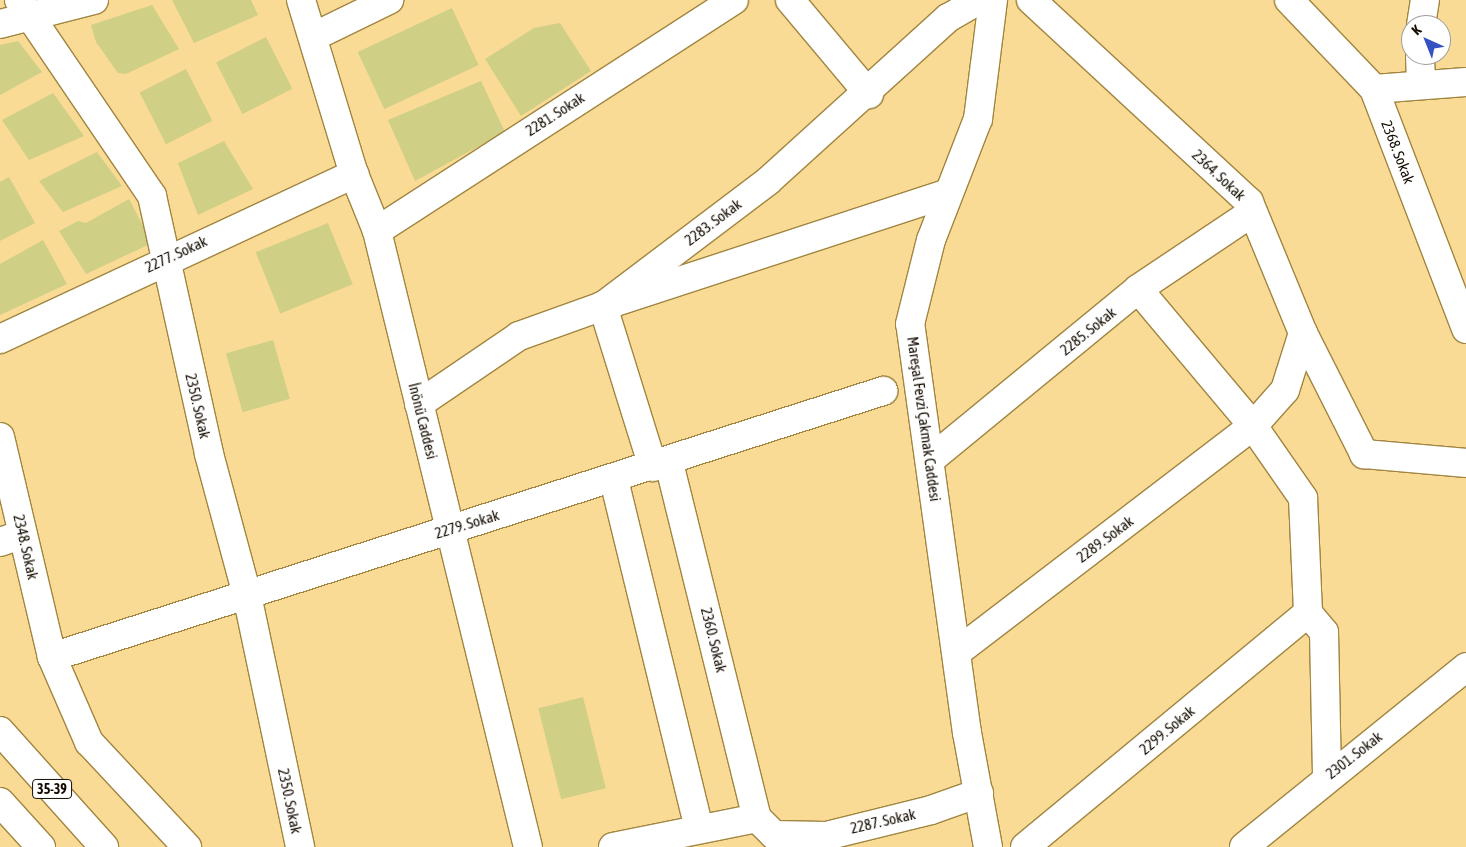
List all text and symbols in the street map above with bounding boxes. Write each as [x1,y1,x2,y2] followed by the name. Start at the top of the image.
[1401,15,1451,65] north arrow
[1408,22,1424,38] text: K
[522,88,588,140] street label: 2281. Sokak
[1378,118,1418,186] street label: 2368. Sokak
[1189,146,1249,204] street label: 2364. Sokak
[681,195,745,249] street label: 2283. Sokak
[142,232,210,276] street label: 2277. Sokak
[1057,303,1119,359] street label: 2285. Sokak
[904,335,944,503] street label: Mareşal Fevzi Çakmak Caddesi
[182,372,214,440] street label: 2350. Sokak
[405,381,441,461] street label: İnönü Caddesi
[433,506,501,542] street label: 2279. Sokak
[1073,512,1137,566] street label: 2289. Sokak
[10,513,42,581] street label: 2348. Sokak
[697,606,731,674] street label: 2360. Sokak
[1136,702,1198,758] street label: 2299. Sokak
[1322,727,1386,783] street label: 2301. Sokak
[274,767,306,835] street label: 2350. Sokak
[32,778,72,801] road number: 35-39
[849,805,917,837] street label: 2287. Sokak

